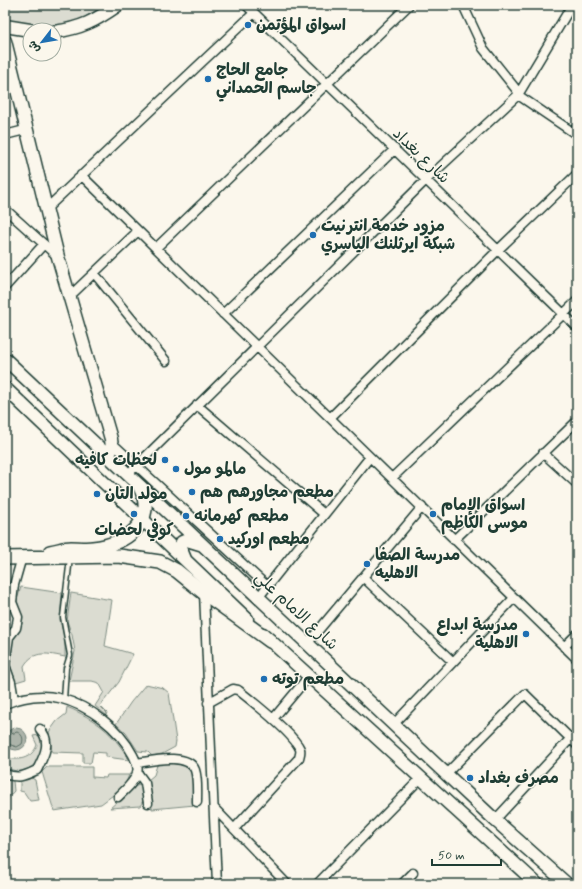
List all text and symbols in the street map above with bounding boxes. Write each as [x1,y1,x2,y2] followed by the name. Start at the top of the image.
[256,15,346,36] place label: اسواق المؤتمن
[243,20,253,30] marker: اسواق المؤتمن
[22,22,62,62] north arrow
[25,38,43,55] text: ش
[216,60,317,102] place label: جامع الحاج جاسم الحمداني
[203,74,213,84] marker: جامع الحاج جاسم الحمداني
[388,123,454,189] street label: شارع بغداد
[321,216,455,256] place label: مزود خدمة انترنيت شبكة ايرثلنك الياسري
[308,230,318,240] marker: مزود خدمة انترنيت شبكة ايرثلنك الياسري
[75,450,157,471] place label: لحظات كافيه
[160,455,170,465] marker: لحظات كافيه
[184,459,246,480] place label: مالمو مول
[171,464,181,474] marker: مالمو مول
[200,482,334,504] place label: مطعم مجاورهم هم
[105,484,167,505] place label: مولد التان
[187,487,197,497] marker: مطعم مجاورهم هم
[92,489,102,499] marker: مولد التان
[441,495,528,535] place label: اسواق الإمام موسى الكاظم
[194,506,289,528] place label: مطعم كهرمانه
[129,509,139,519] marker: كوفي لحضات
[428,509,438,519] marker: اسواق الإمام موسى الكاظم
[181,511,191,521] marker: مطعم كهرمانه
[95,518,173,542] place label: كوفي لحضات
[228,529,310,551] place label: مطعم اوركيد
[215,534,225,544] marker: مطعم اوركيد
[375,545,460,584] place label: مدرسة الصفا الاهليه
[362,559,372,569] marker: مدرسة الصفا الاهليه
[248,567,342,657] street label: شارع الامام علي
[437,615,518,654] place label: مدرسة ابداع الاهلية
[521,629,531,639] marker: مدرسة ابداع الاهلية
[272,669,344,691] place label: مطعم توته
[259,674,269,684] marker: مطعم توته
[478,768,559,789] place label: مصرف بغداد
[465,773,475,783] marker: مصرف بغداد
[432,841,501,867] scale bar
[438,848,465,864] text: 50 m

